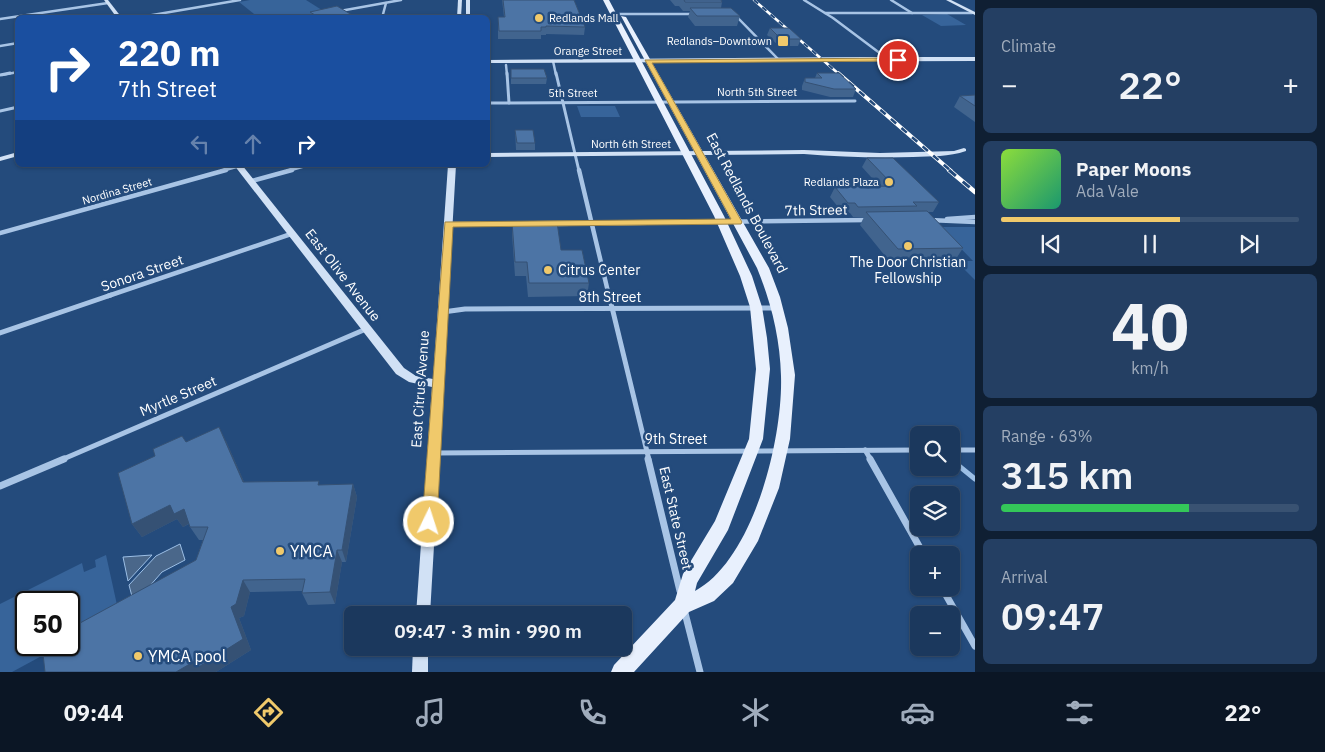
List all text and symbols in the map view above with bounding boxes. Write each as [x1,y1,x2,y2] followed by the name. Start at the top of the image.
[549,11,618,25] place label: Redlands Mall
[533,12,545,24] marker: Redlands Mall
[118,30,221,76] text: 220 m
[667,34,772,48] place label: Redlands–Downtown
[776,34,790,48] marker: Redlands–Downtown
[35,35,100,100] icon: right
[1001,36,1056,56] text: Climate
[877,39,919,81] pin
[554,44,622,58] street label: Orange Street
[884,46,912,74] icon: arrive
[1118,60,1182,109] text: 22°
[1001,66,1018,103] text: −
[1282,66,1299,103] text: +
[118,74,217,103] text: 7th Street
[717,85,797,99] street label: North 5th Street
[548,86,598,100] street label: 5th Street
[186,130,214,158] icon: left
[239,130,267,158] icon: ahead
[292,130,320,158] icon: right
[702,130,792,276] street label: East Redlands Boulevard
[591,137,671,151] street label: North 6th Street
[1076,157,1191,181] text: Paper Moons
[80,174,154,208] street label: Nordina Street
[804,175,879,189] place label: Redlands Plaza
[883,176,895,188] marker: Redlands Plaza
[1076,181,1139,201] text: Ada Vale
[784,200,848,220] street label: 7th Street
[301,225,385,325] street label: East Olive Avenue
[1037,230,1065,258] icon: previous
[1136,230,1164,258] icon: pause
[1235,230,1263,258] icon: next
[902,240,914,252] marker: The Door Christian Fellowship
[98,250,186,296] street label: Sonora Street
[850,253,966,287] place label: The Door Christian Fellowship
[558,261,640,279] place label: Citrus Center
[542,264,554,276] marker: Citrus Center
[1111,283,1189,368] text: 40
[579,288,642,306] street label: 8th Street
[407,329,433,448] street label: East Citrus Avenue
[1131,358,1169,378] text: km/h
[137,372,219,420] street label: Myrtle Street
[910,426,960,656] map controls
[910,426,960,476] button: search
[1001,426,1093,446] text: Range · 63%
[645,430,708,448] street label: 9th Street
[1001,450,1133,499] text: 315 km
[655,465,697,571] street label: East State Street
[910,486,960,536] button: layers
[402,495,454,547] position arrow
[290,541,333,561] place label: YMCA
[274,545,286,557] marker: YMCA
[910,546,960,596] button: +
[1001,567,1048,587] text: Arrival
[15,591,80,656] speed limit sign: 50
[1001,591,1104,640] text: 09:47
[910,606,960,656] button: −
[394,619,582,643] text: 09:47 · 3 min · 990 m
[148,646,226,666] place label: YMCA pool
[132,650,144,662] marker: YMCA pool
[251,695,286,730] icon: directions
[413,695,448,730] icon: music
[575,695,610,730] icon: phone
[738,695,773,730] icon: climate
[900,695,935,730] icon: car
[1062,695,1097,730] icon: filters
[64,698,124,727] text: 09:44
[1225,698,1261,727] text: 22°

